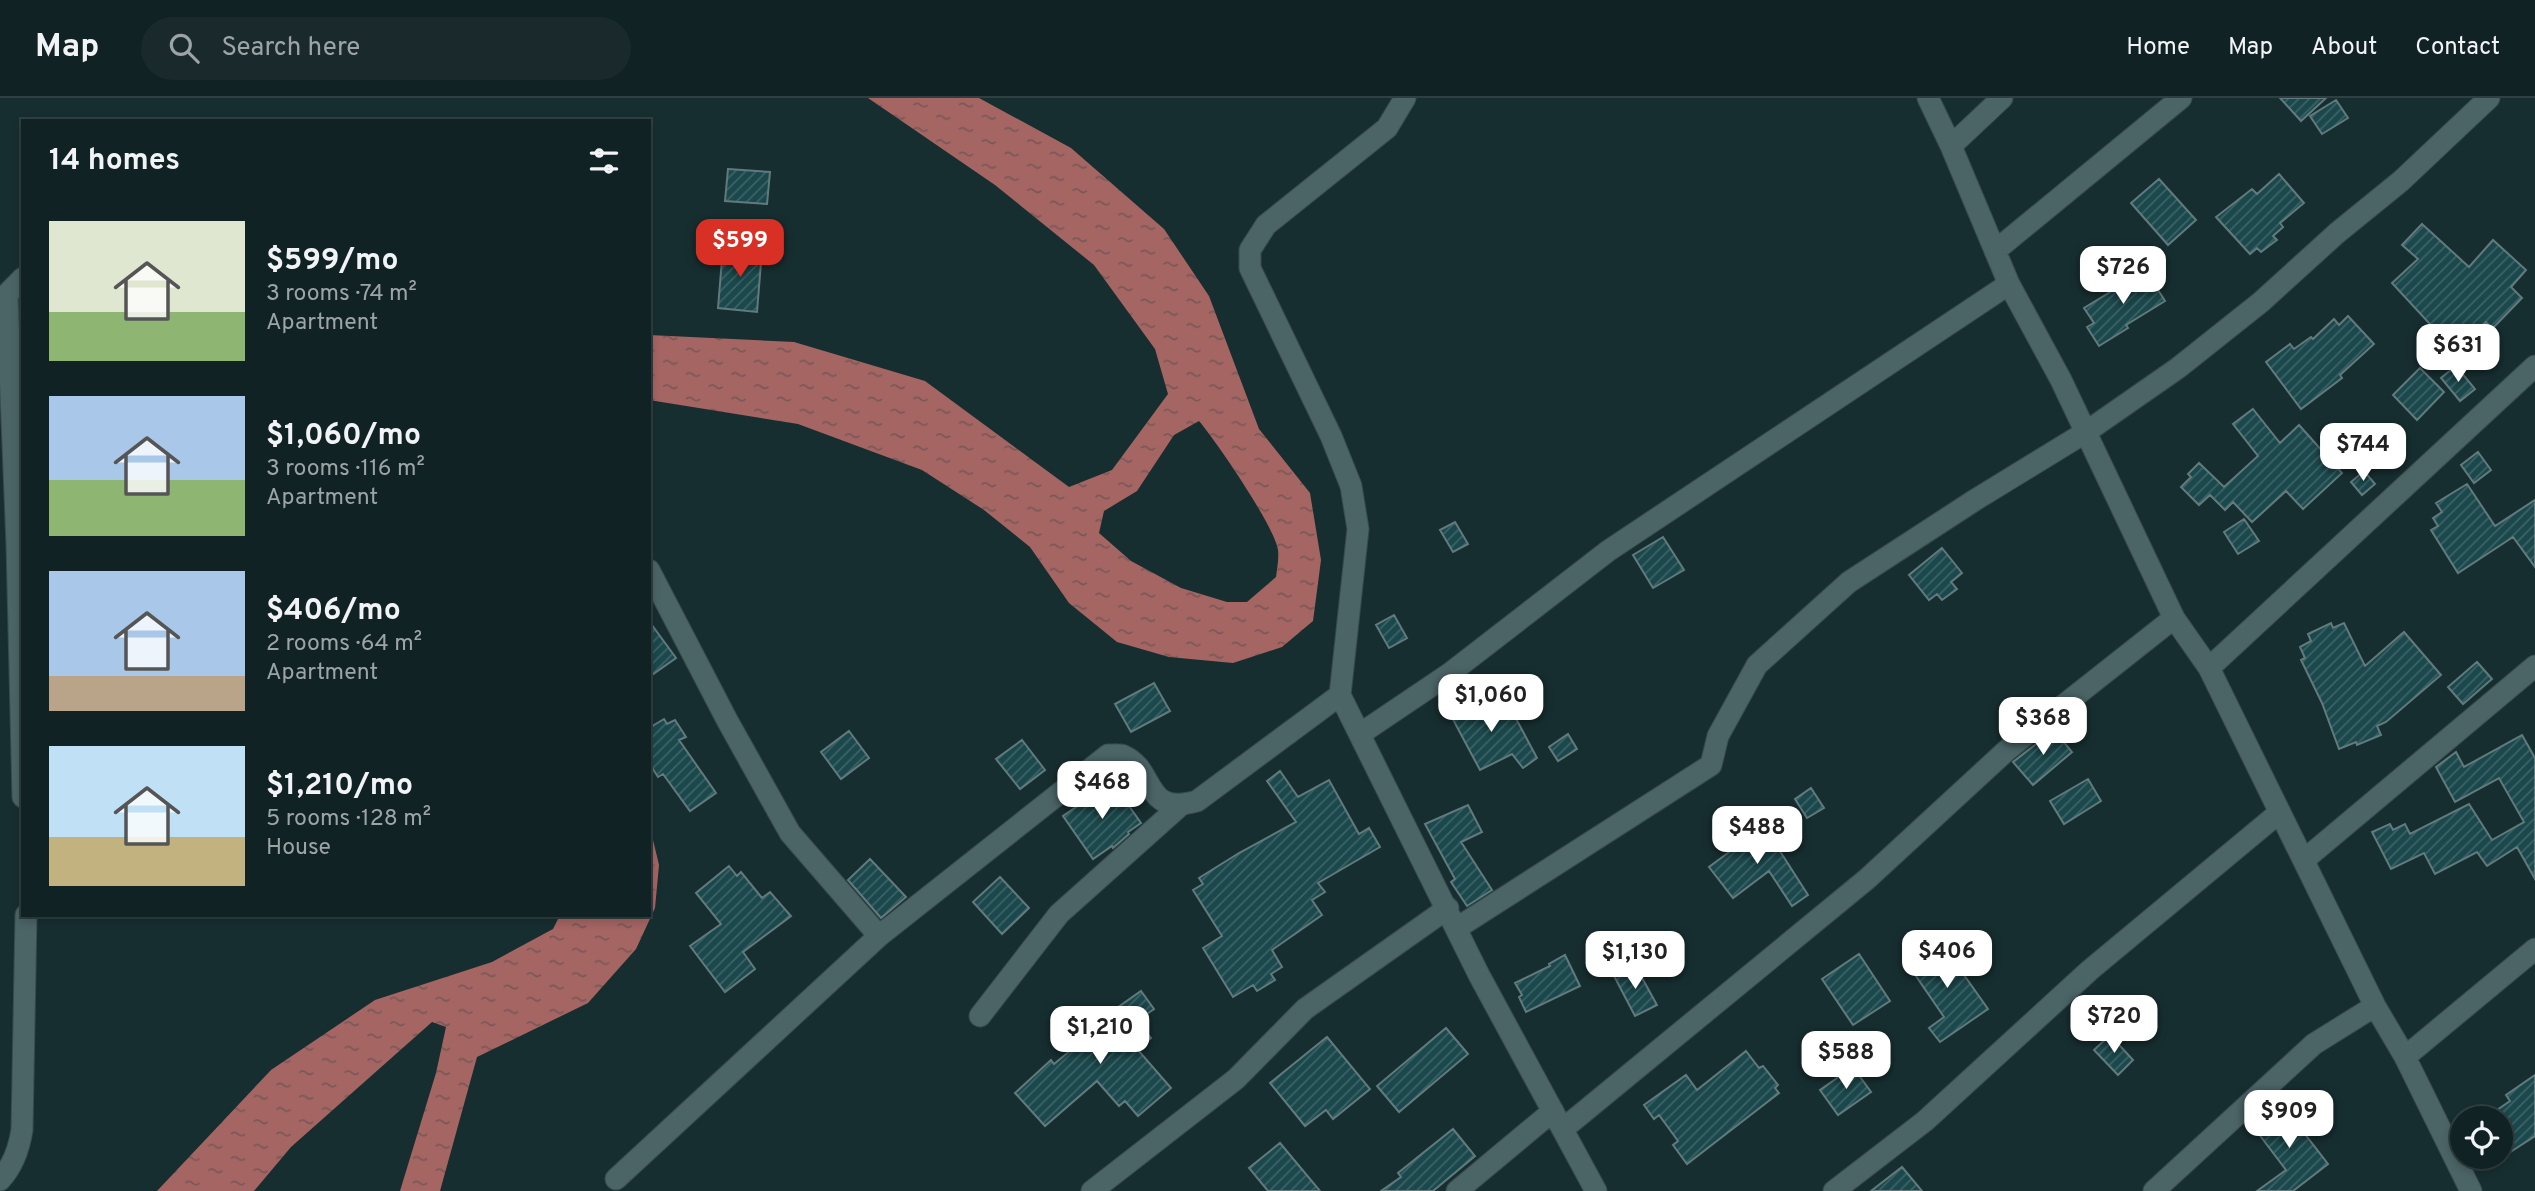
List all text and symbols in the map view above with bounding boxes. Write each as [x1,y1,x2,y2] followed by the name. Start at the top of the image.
[141,17,631,80] search box
[35,27,99,69] text: Map
[165,29,203,67] icon: search
[221,32,360,65] text: Search here
[2126,33,2190,63] text: Home
[2228,33,2273,63] text: Map
[2311,33,2377,63] text: About
[2415,33,2500,63] text: Contact
[585,142,623,180] icon: filters
[49,143,180,180] text: 14 homes
[699,220,781,279] pin: $599
[712,227,768,256] text: $599
[266,243,398,280] text: $599/mo
[2082,246,2164,306] pin: $726
[105,249,189,333] icon: home
[2096,254,2150,283] text: $726
[266,280,417,309] text: 3 rooms · 74 m²
[266,309,378,338] text: Apartment
[2417,324,2499,384] pin: $631
[2433,332,2483,361] text: $631
[266,418,421,455] text: $1,060/mo
[105,424,189,508] icon: home
[2322,424,2404,483] pin: $744
[2336,431,2390,460] text: $744
[266,455,425,484] text: 3 rooms · 116 m²
[266,484,378,513] text: Apartment
[266,593,401,630] text: $406/mo
[105,599,189,683] icon: home
[266,630,422,659] text: 2 rooms · 64 m²
[266,659,378,688] text: Apartment
[1434,674,1548,734] pin: $1,060
[1454,682,1528,711] text: $1,060
[2002,698,2084,757] pin: $368
[2015,705,2071,734] text: $368
[1061,762,1143,821] pin: $468
[266,768,413,805] text: $1,210/mo
[1073,769,1131,798] text: $468
[105,774,189,858] icon: home
[266,805,431,834] text: 5 rooms · 128 m²
[1716,806,1798,866] pin: $488
[1728,814,1786,843] text: $488
[266,834,331,863] text: House
[1906,930,1988,990] pin: $406
[1578,932,1692,991] pin: $1,130
[1918,938,1976,967] text: $406
[1602,939,1668,968] text: $1,130
[2073,996,2155,1055] pin: $720
[2086,1003,2142,1032] text: $720
[1043,1006,1157,1066] pin: $1,210
[1066,1014,1134,1043] text: $1,210
[1805,1032,1887,1091] pin: $588
[1818,1039,1874,1068] text: $588
[2248,1090,2330,1150] pin: $909
[2260,1098,2318,1127] text: $909
[2450,1106,2513,1169] map controls
[2450,1106,2513,1169] button: locate

